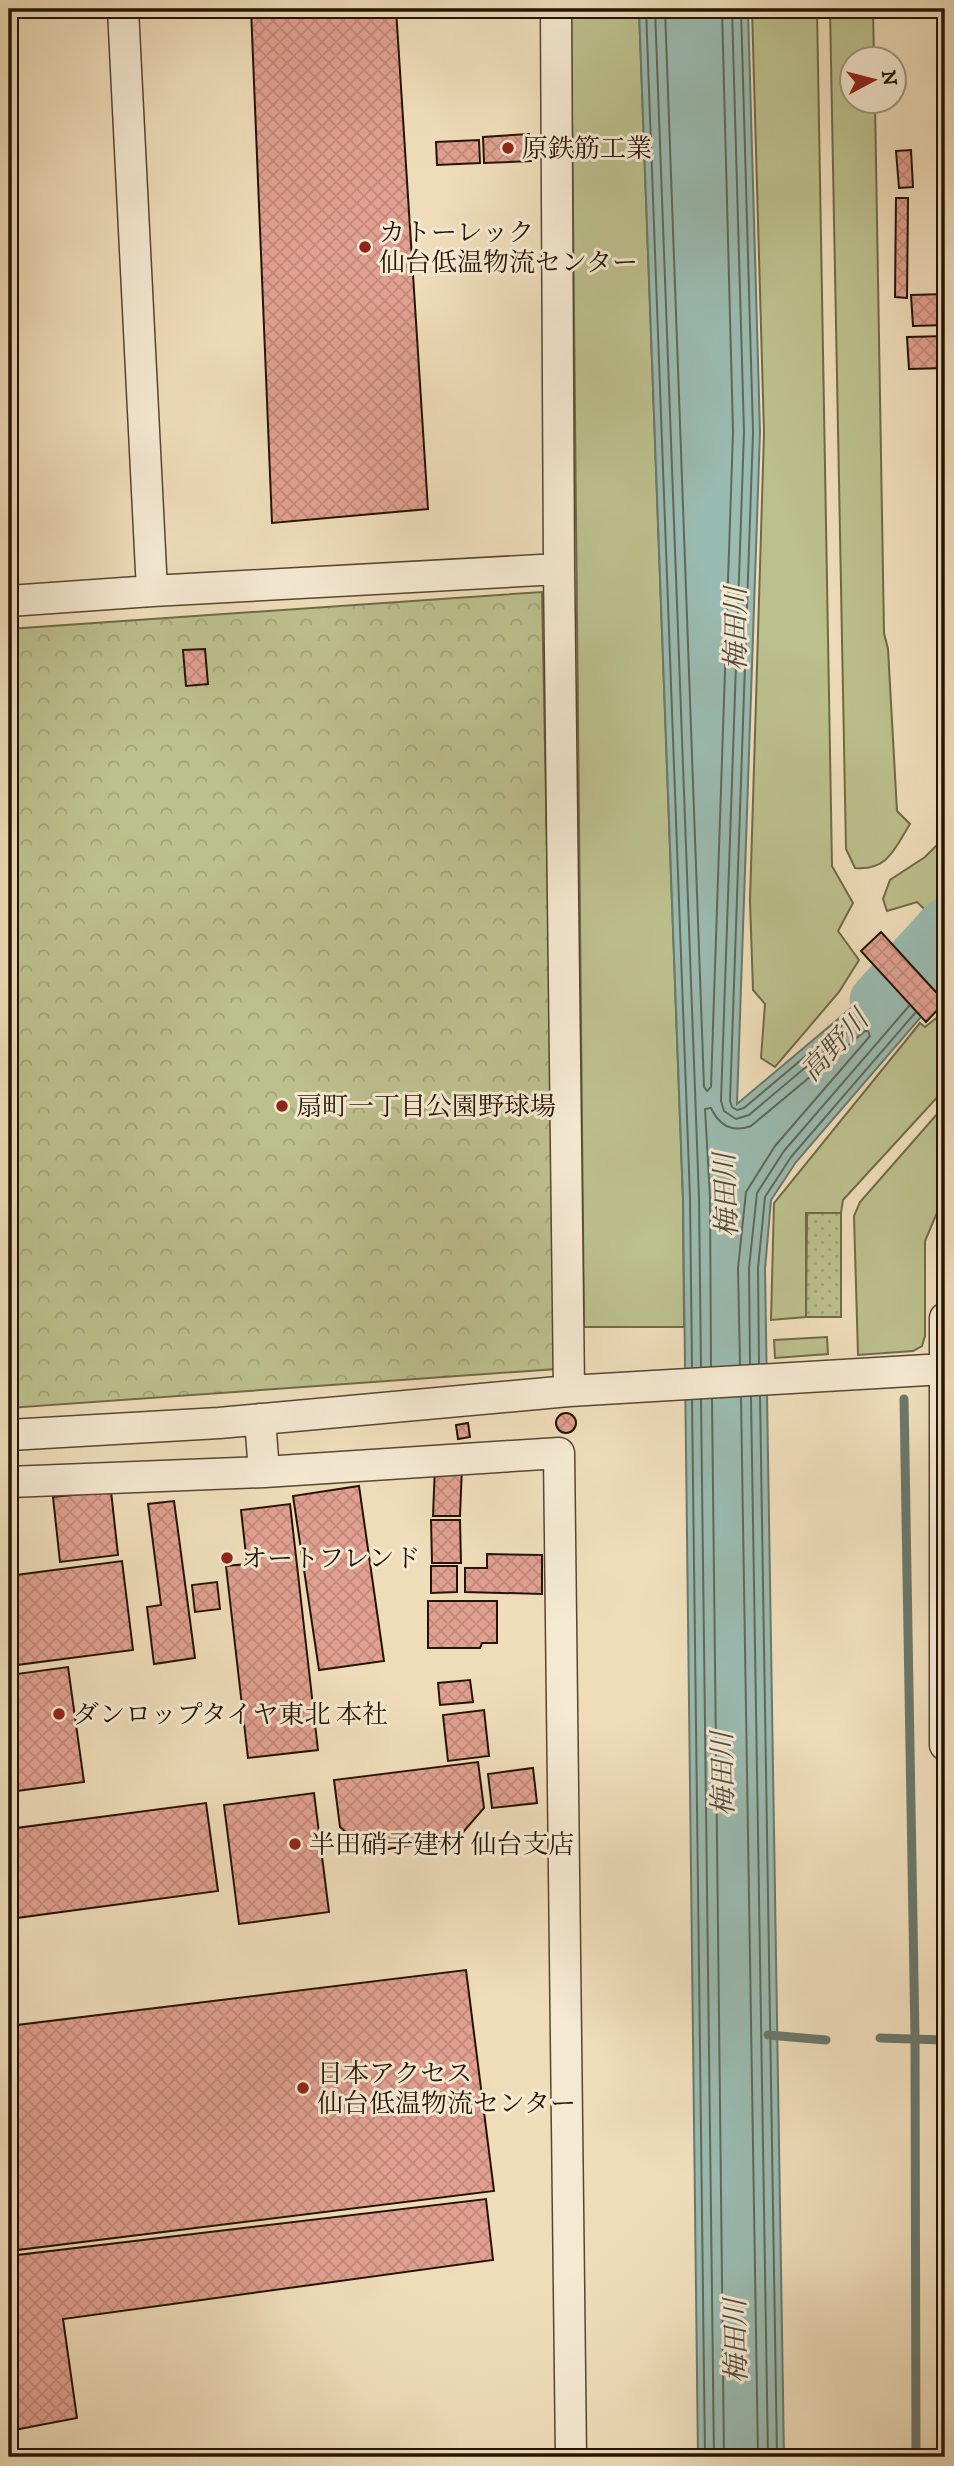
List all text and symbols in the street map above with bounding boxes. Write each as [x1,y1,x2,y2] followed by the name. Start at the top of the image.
[838,46,908,116] north arrow
[876,69,901,88] text: N
[522,133,652,166] place label: 原鉄筋工業
[500,140,516,156] marker: 原鉄筋工業
[379,217,638,280] place label: カトーレック 仙台低温物流センター
[357,239,373,255] marker: カトーレック 仙台低温物流センター
[719,584,754,671] water label: 梅田川
[794,1001,879,1089] water label: 高野川
[296,1091,556,1124] place label: 扇町一丁目公園野球場
[274,1098,290,1114] marker: 扇町一丁目公園野球場
[707,1149,745,1238] water label: 梅田川
[241,1543,421,1576] place label: オートフレンド
[219,1550,235,1566] marker: オートフレンド
[73,1699,388,1732] place label: ダンロップタイヤ東北 本社
[51,1706,67,1722] marker: ダンロップタイヤ東北 本社
[705,1729,742,1816] water label: 梅田川
[309,1829,575,1862] place label: 半田硝子建材 仙台支店
[287,1836,303,1852] marker: 半田硝子建材 仙台支店
[317,2058,576,2121] place label: 日本アクセス 仙台低温物流センター
[295,2080,311,2096] marker: 日本アクセス 仙台低温物流センター
[718,2296,755,2383] water label: 梅田川

